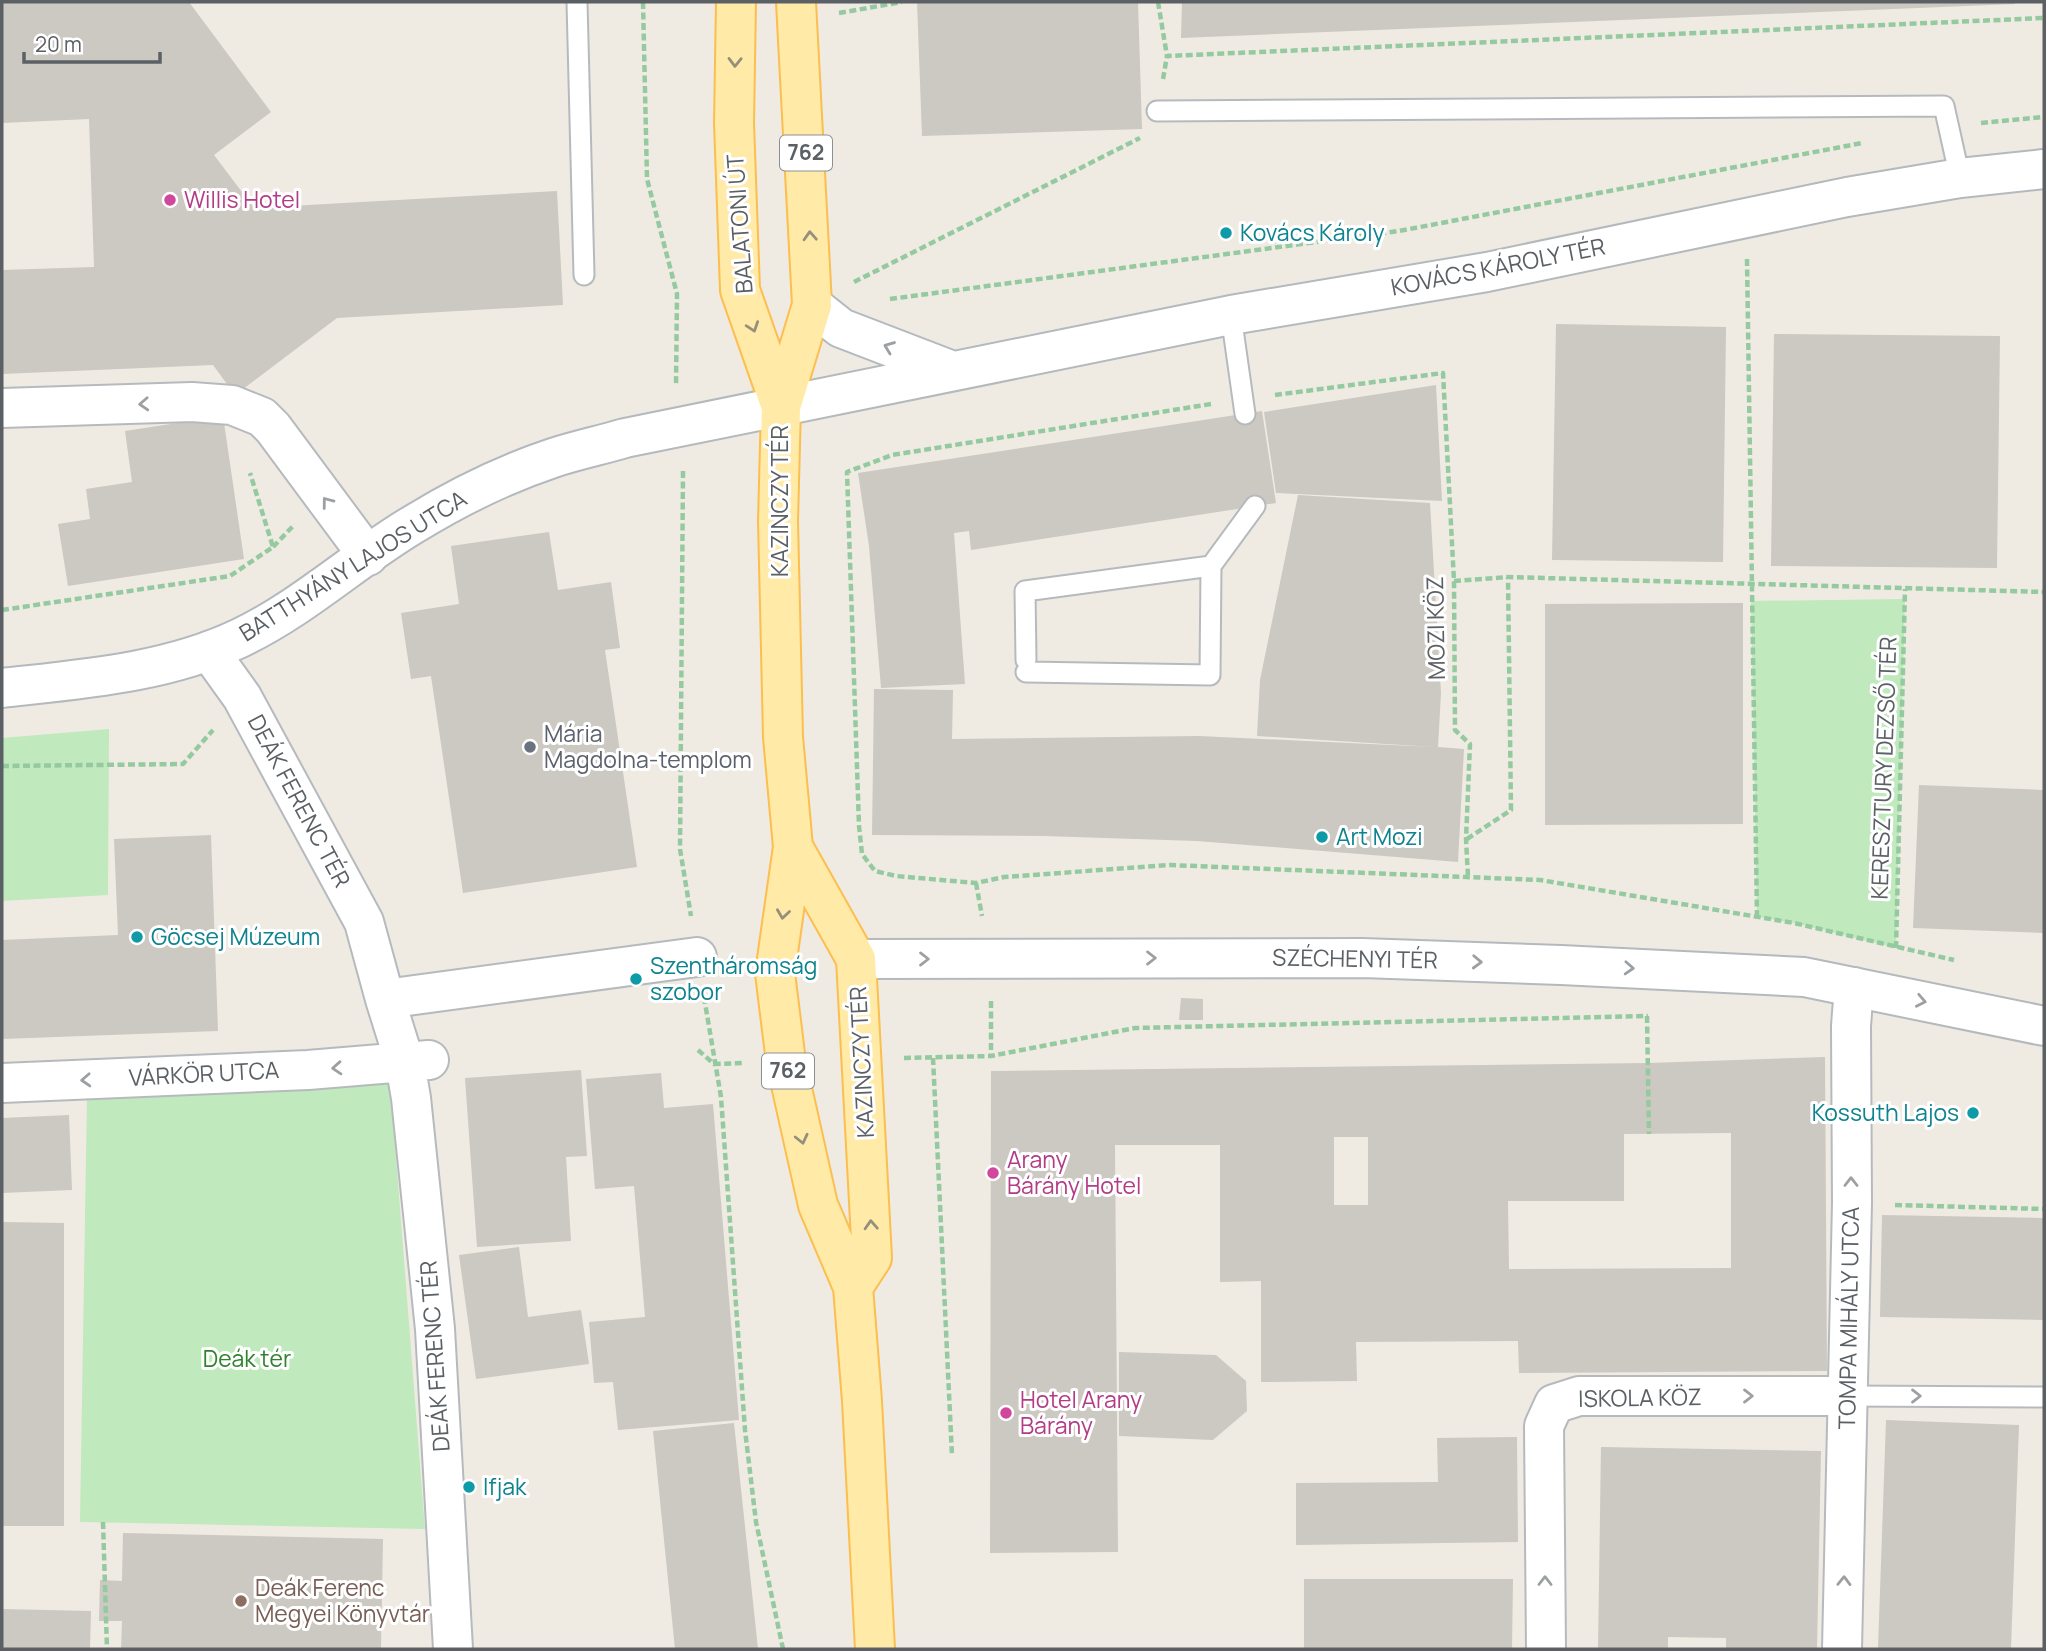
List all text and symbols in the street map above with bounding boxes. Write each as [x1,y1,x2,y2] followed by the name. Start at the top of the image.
[24,21,161,65] scale bar
[35,30,82,58] text: 20 m
[727,58,743,68] one-way arrow
[780,136,832,170] road number: 762
[718,153,760,295] street label: BALATONI ÚT
[184,183,300,215] place label: Willis Hotel
[162,192,178,208] marker: Willis Hotel
[1240,216,1385,248] place label: Kovács Károly
[1218,225,1234,241] marker: Kovács Károly
[1388,230,1608,302] street label: KOVÁCS KÁROLY TÉR
[802,231,817,242] one-way arrow
[745,321,759,333] one-way arrow
[884,342,896,356] one-way arrow
[138,397,149,412] one-way arrow
[763,425,795,577] street label: KAZINCZY TÉR
[233,482,473,648] street label: BATTHYÁNY LAJOS UTCA
[322,497,335,509] one-way arrow
[1418,576,1452,680] street label: MOZI KÖZ
[1862,636,1904,900] street label: KERESZTURY DEZSŐ TÉR
[241,709,359,893] street label: DEÁK FERENC TÉR
[544,717,752,775] place label: Mária Magdolna-templom
[522,739,538,755] marker: Mária Magdolna-templom
[1336,820,1423,852] place label: Art Mozi
[1314,829,1330,845] marker: Art Mozi
[776,908,791,920] one-way arrow
[151,920,320,952] place label: Göcsej Múzeum
[129,929,145,945] marker: Göcsej Múzeum
[1272,941,1438,975] street label: SZÉCHENYI TÉR
[650,949,817,1007] place label: Szentháromság szobor
[1147,950,1157,966] one-way arrow
[919,951,930,967] one-way arrow
[1472,954,1483,969] one-way arrow
[1624,961,1635,976] one-way arrow
[628,971,644,987] marker: Szentháromság szobor
[841,985,881,1139] street label: KAZINCZY TÉR
[1915,992,1927,1007] one-way arrow
[128,1053,280,1093] street label: VÁRKÖR UTCA
[762,1054,814,1088] road number: 762
[331,1060,342,1075] one-way arrow
[80,1072,91,1087] one-way arrow
[1812,1096,1959,1128] place label: Kossuth Lajos
[1965,1105,1981,1121] marker: Kossuth Lajos
[794,1132,809,1144] one-way arrow
[1007,1143,1141,1201] place label: Arany Bárány Hotel
[985,1165,1001,1181] marker: Arany Bárány Hotel
[1843,1176,1859,1187] one-way arrow
[1830,1206,1866,1430] street label: TOMPA MIHÁLY UTCA
[863,1219,878,1230] one-way arrow
[411,1260,457,1453] street label: DEÁK FERENC TÉR
[203,1342,291,1374] park label: Deák tér
[1578,1380,1702,1414] street label: ISKOLA KÖZ
[1020,1383,1142,1441] place label: Hotel Arany Bárány
[1743,1388,1754,1404] one-way arrow
[1910,1389,1921,1404] one-way arrow
[998,1405,1014,1421] marker: Hotel Arany Bárány
[483,1470,527,1502] place label: Ifjak
[461,1479,477,1495] marker: Ifjak
[255,1571,430,1629] place label: Deák Ferenc Megyei Könyvtár
[1537,1575,1553,1586] one-way arrow
[1836,1575,1852,1586] one-way arrow
[233,1593,249,1609] marker: Deák Ferenc Megyei Könyvtár

